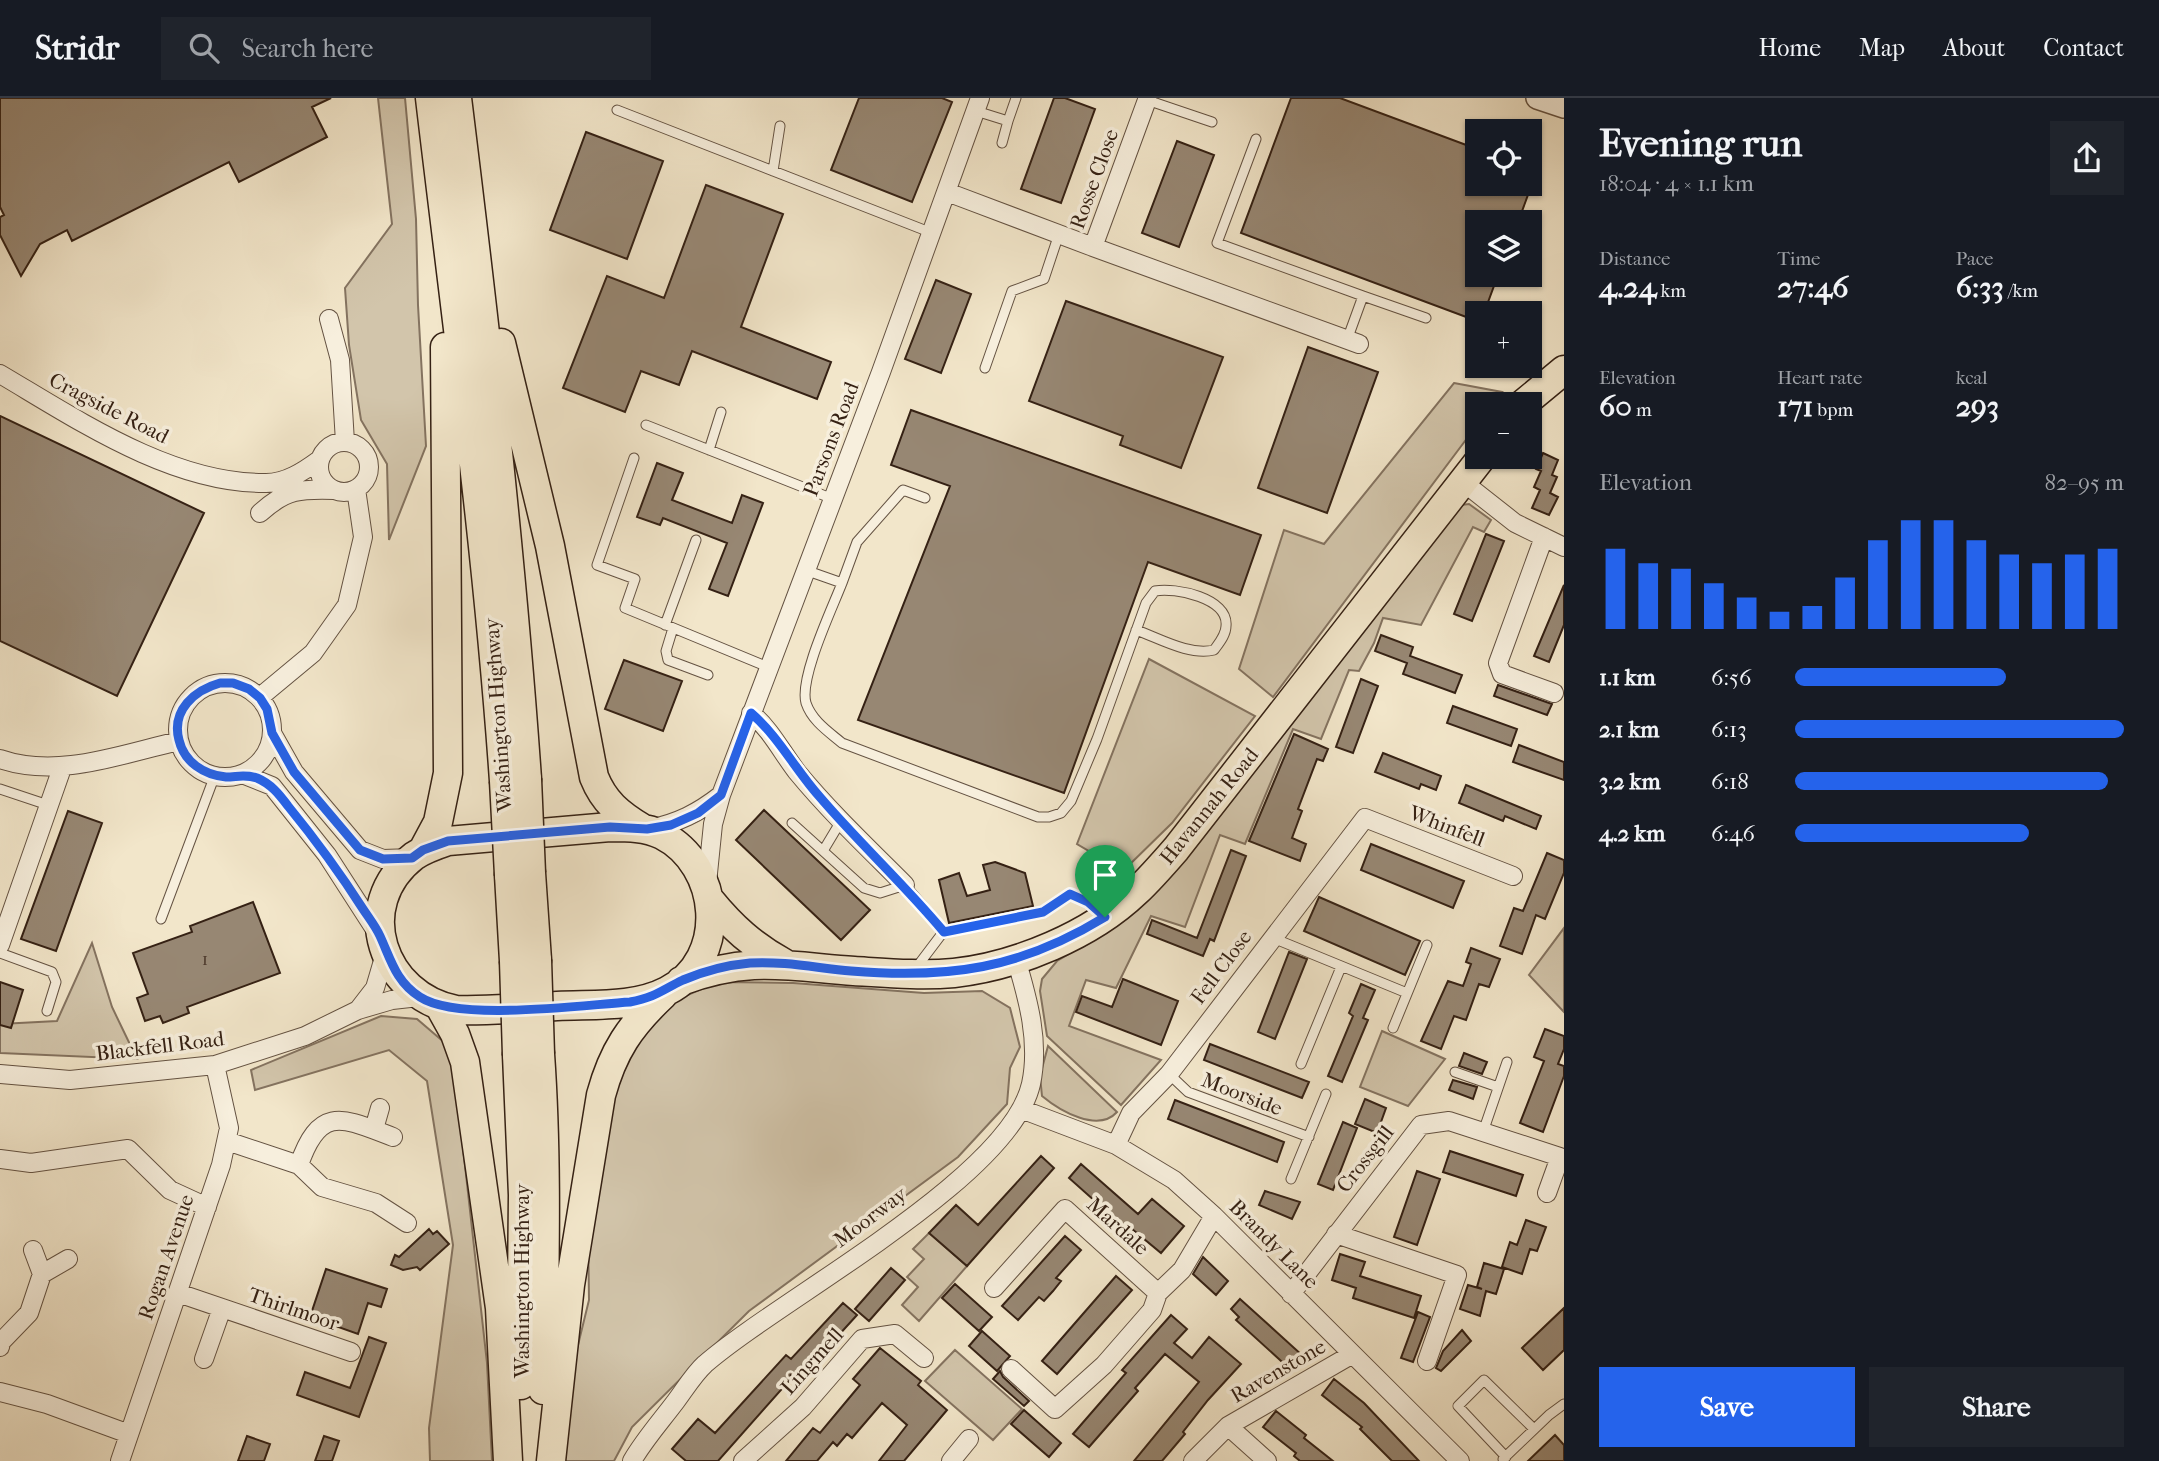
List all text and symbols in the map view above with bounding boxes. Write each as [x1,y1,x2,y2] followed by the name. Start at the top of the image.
[161,17,651,80] search box
[35,29,119,68] text: Stridr
[185,29,223,67] icon: search
[241,33,373,64] text: Search here
[1759,34,1821,62] text: Home
[1859,34,1905,62] text: Map
[1943,34,2005,62] text: About
[2043,34,2124,62] text: Contact
[1465,119,1542,469] map controls
[1465,119,1542,196] button: locate
[1599,121,1802,166] text: Evening run
[2050,121,2124,195] button: share
[1065,126,1123,232] street label: Rosse Close
[1599,170,1754,197] text: 18:04 · 4 × 1.1 km
[1465,210,1542,287] button: layers
[1599,248,1670,270] text: Distance
[1777,248,1821,270] text: Time
[1956,248,1994,270] text: Pace
[1599,270,1656,305] text: 4.24
[1777,270,1848,305] text: 27:46
[1956,270,2004,305] text: 6:33
[1656,280,1686,302] text: km
[2004,280,2038,302] text: /km
[1465,301,1542,378] button: +
[1599,367,1676,389] text: Elevation
[1777,367,1862,389] text: Heart rate
[1956,367,1988,389] text: kcal
[45,368,173,449] street label: Cragside Road
[798,378,864,500] street label: Parsons Road
[1599,389,1632,424] text: 60
[1777,389,1813,424] text: 171
[1956,389,1999,424] text: 293
[1465,392,1542,469] button: −
[1632,399,1652,421] text: m
[1813,399,1853,421] text: bpm
[1599,469,1692,496] text: Elevation
[2045,469,2124,496] text: 82–95 m
[479,616,517,814] street label: Washington Highway
[1599,664,1656,691] text: 1.1 km
[1711,664,1751,691] text: 6:56
[1599,716,1659,743] text: 2.1 km
[1711,716,1747,743] text: 6:13
[1155,742,1264,869] street label: Havannah Road
[1599,768,1661,795] text: 3.2 km
[1711,768,1749,795] text: 6:18
[1405,800,1489,851] street label: Whinfell
[1599,820,1665,847] text: 4.2 km
[1711,820,1755,847] text: 6:46
[1075,845,1135,917] pin
[1086,856,1124,894] icon: arrive
[1185,925,1257,1009] street label: Fell Close
[202,949,208,970] house number: 1
[94,1026,226,1066] street label: Blackfell Road
[1198,1068,1286,1120] street label: Moorside
[1331,1121,1399,1197] street label: Crossgill
[829,1181,912,1252] street label: Moorway
[510,1183,534,1379] street label: Washington Highway
[133,1191,199,1323] street label: Rogan Avenue
[1082,1192,1154,1260] street label: Mardale
[1224,1194,1324,1294] street label: Brandy Lane
[245,1282,343,1336] street label: Thirlmoor
[776,1323,848,1399] street label: Lingmell
[1226,1334,1330,1408] street label: Ravenstone
[1599,1367,1855,1447] button: Save
[1869,1367,2124,1447] button: Share

